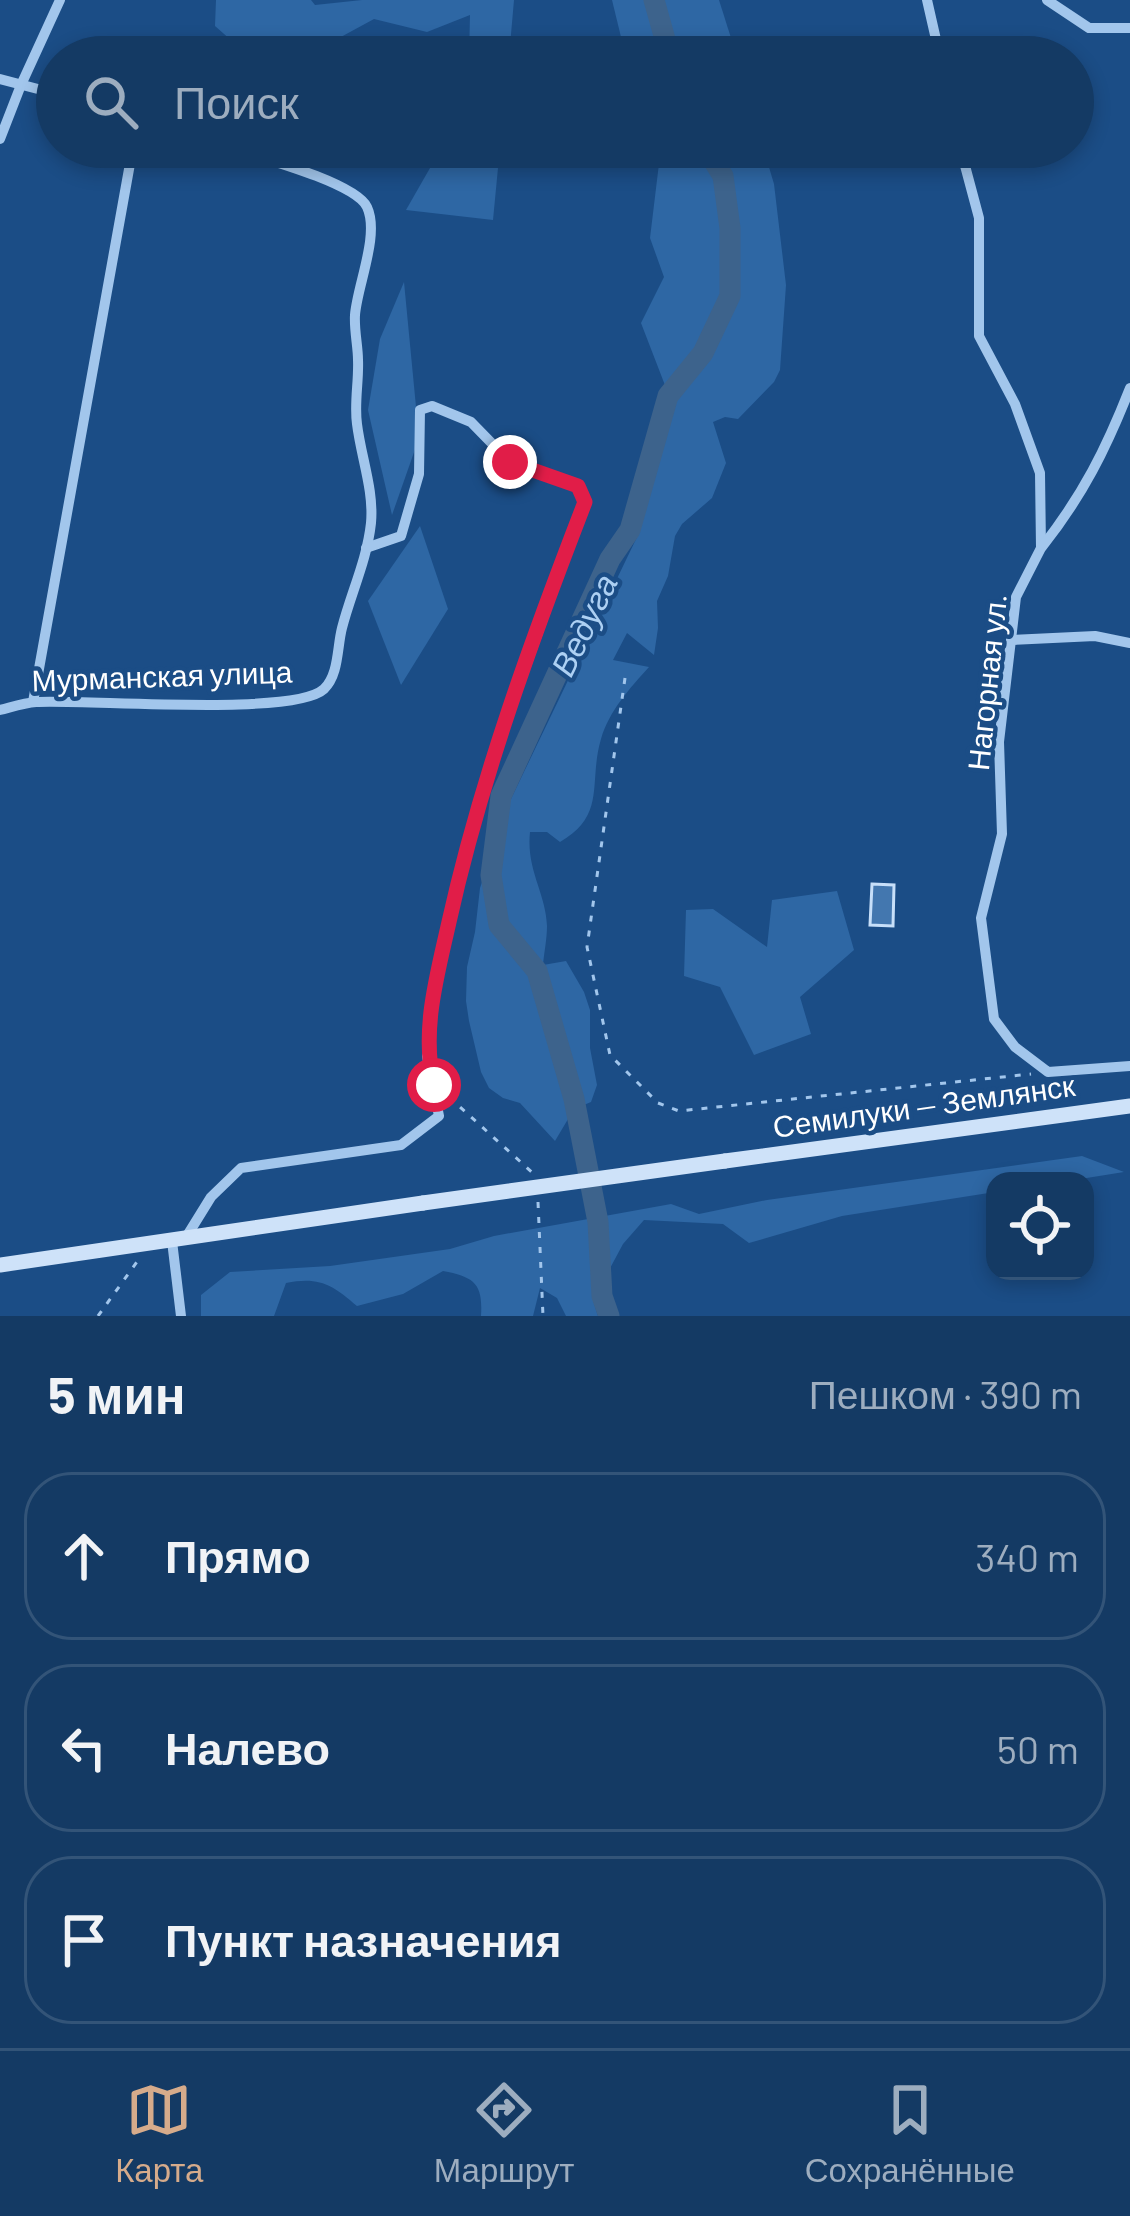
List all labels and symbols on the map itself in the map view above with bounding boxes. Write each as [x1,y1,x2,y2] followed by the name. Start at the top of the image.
[483,435,537,489] route end
[541,567,625,682] water label: Ведуга
[959,592,1013,772] street label: Нагорная ул.
[31,652,293,698] street label: Мурманская улица
[407,1058,461,1112] route start
[770,1066,1078,1144] street label: Семилуки — Землянск

